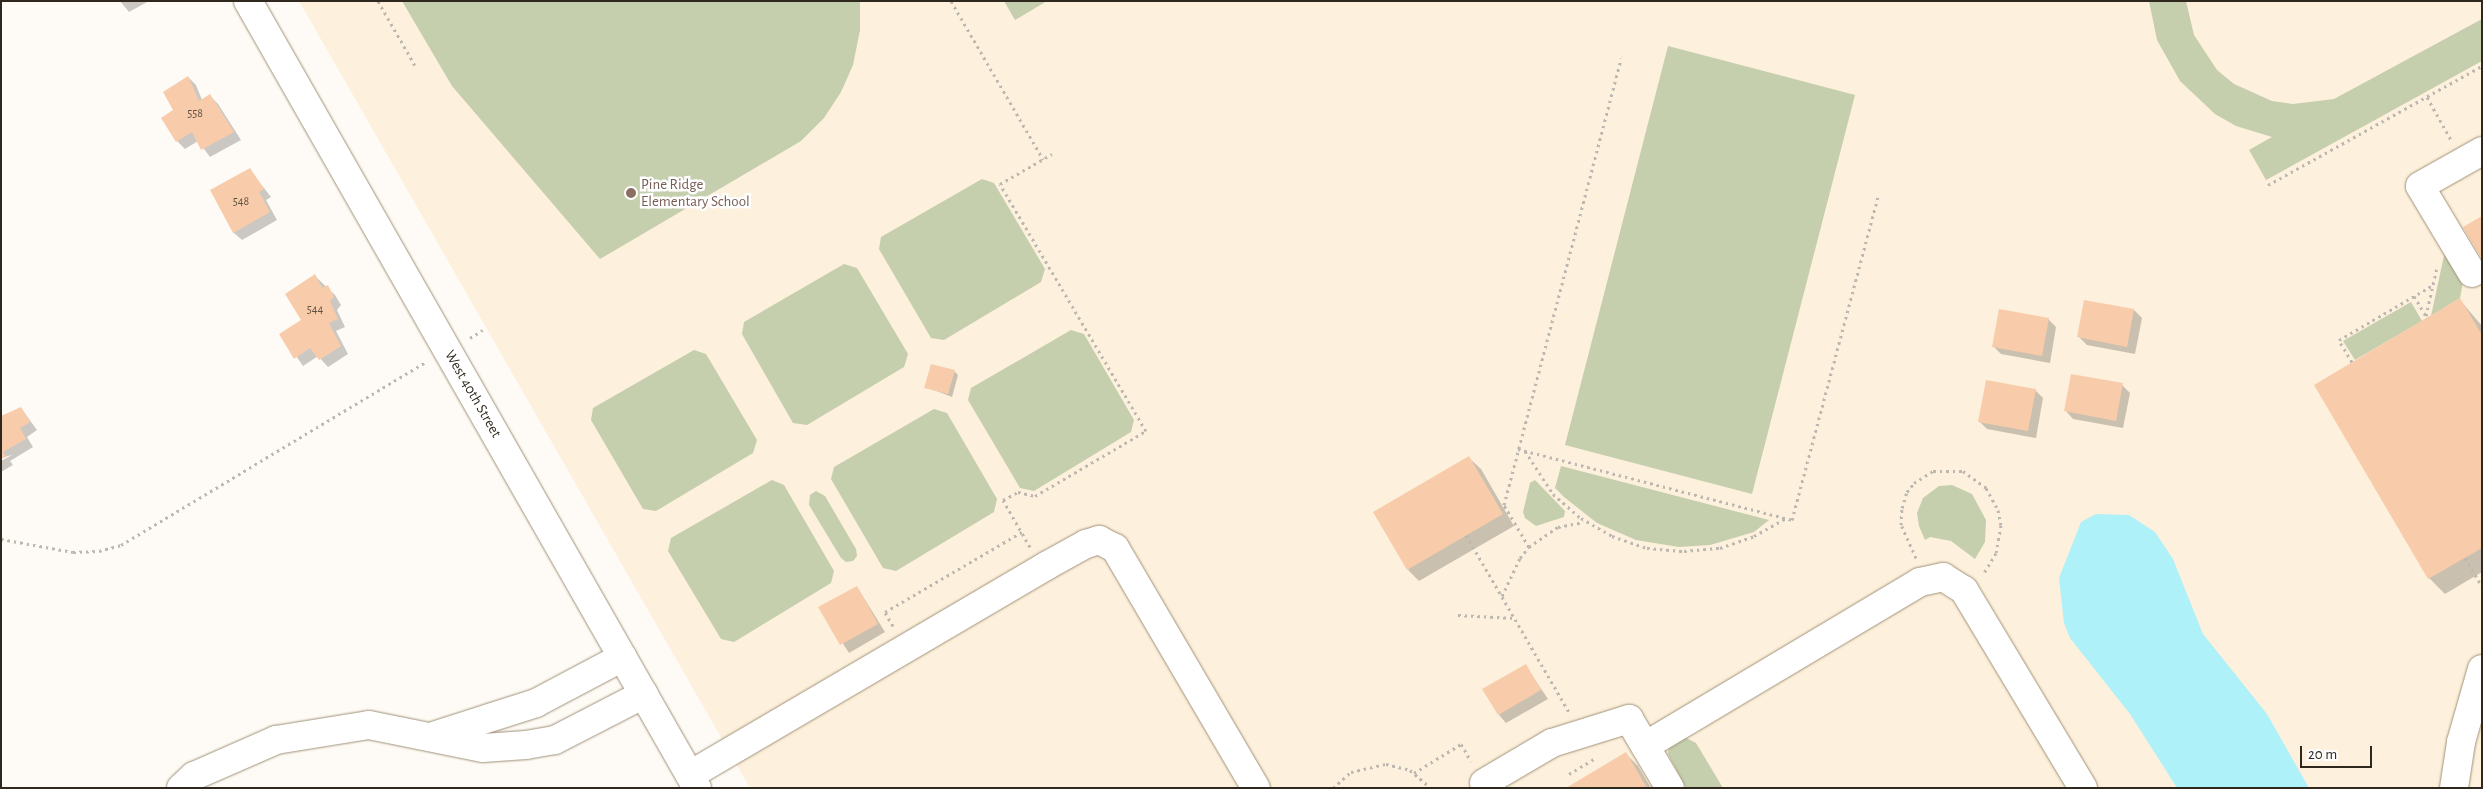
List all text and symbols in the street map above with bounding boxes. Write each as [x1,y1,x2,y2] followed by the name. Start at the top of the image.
[187,107,203,121] house number: 558
[641,175,750,210] place label: Pine Ridge Elementary School
[625,187,637,199] marker: Pine Ridge Elementary School
[233,195,249,209] house number: 548
[307,303,323,317] house number: 544
[441,347,505,441] street label: West 40th Street
[2303,736,2376,768] scale bar
[2308,747,2337,762] text: 20 m

